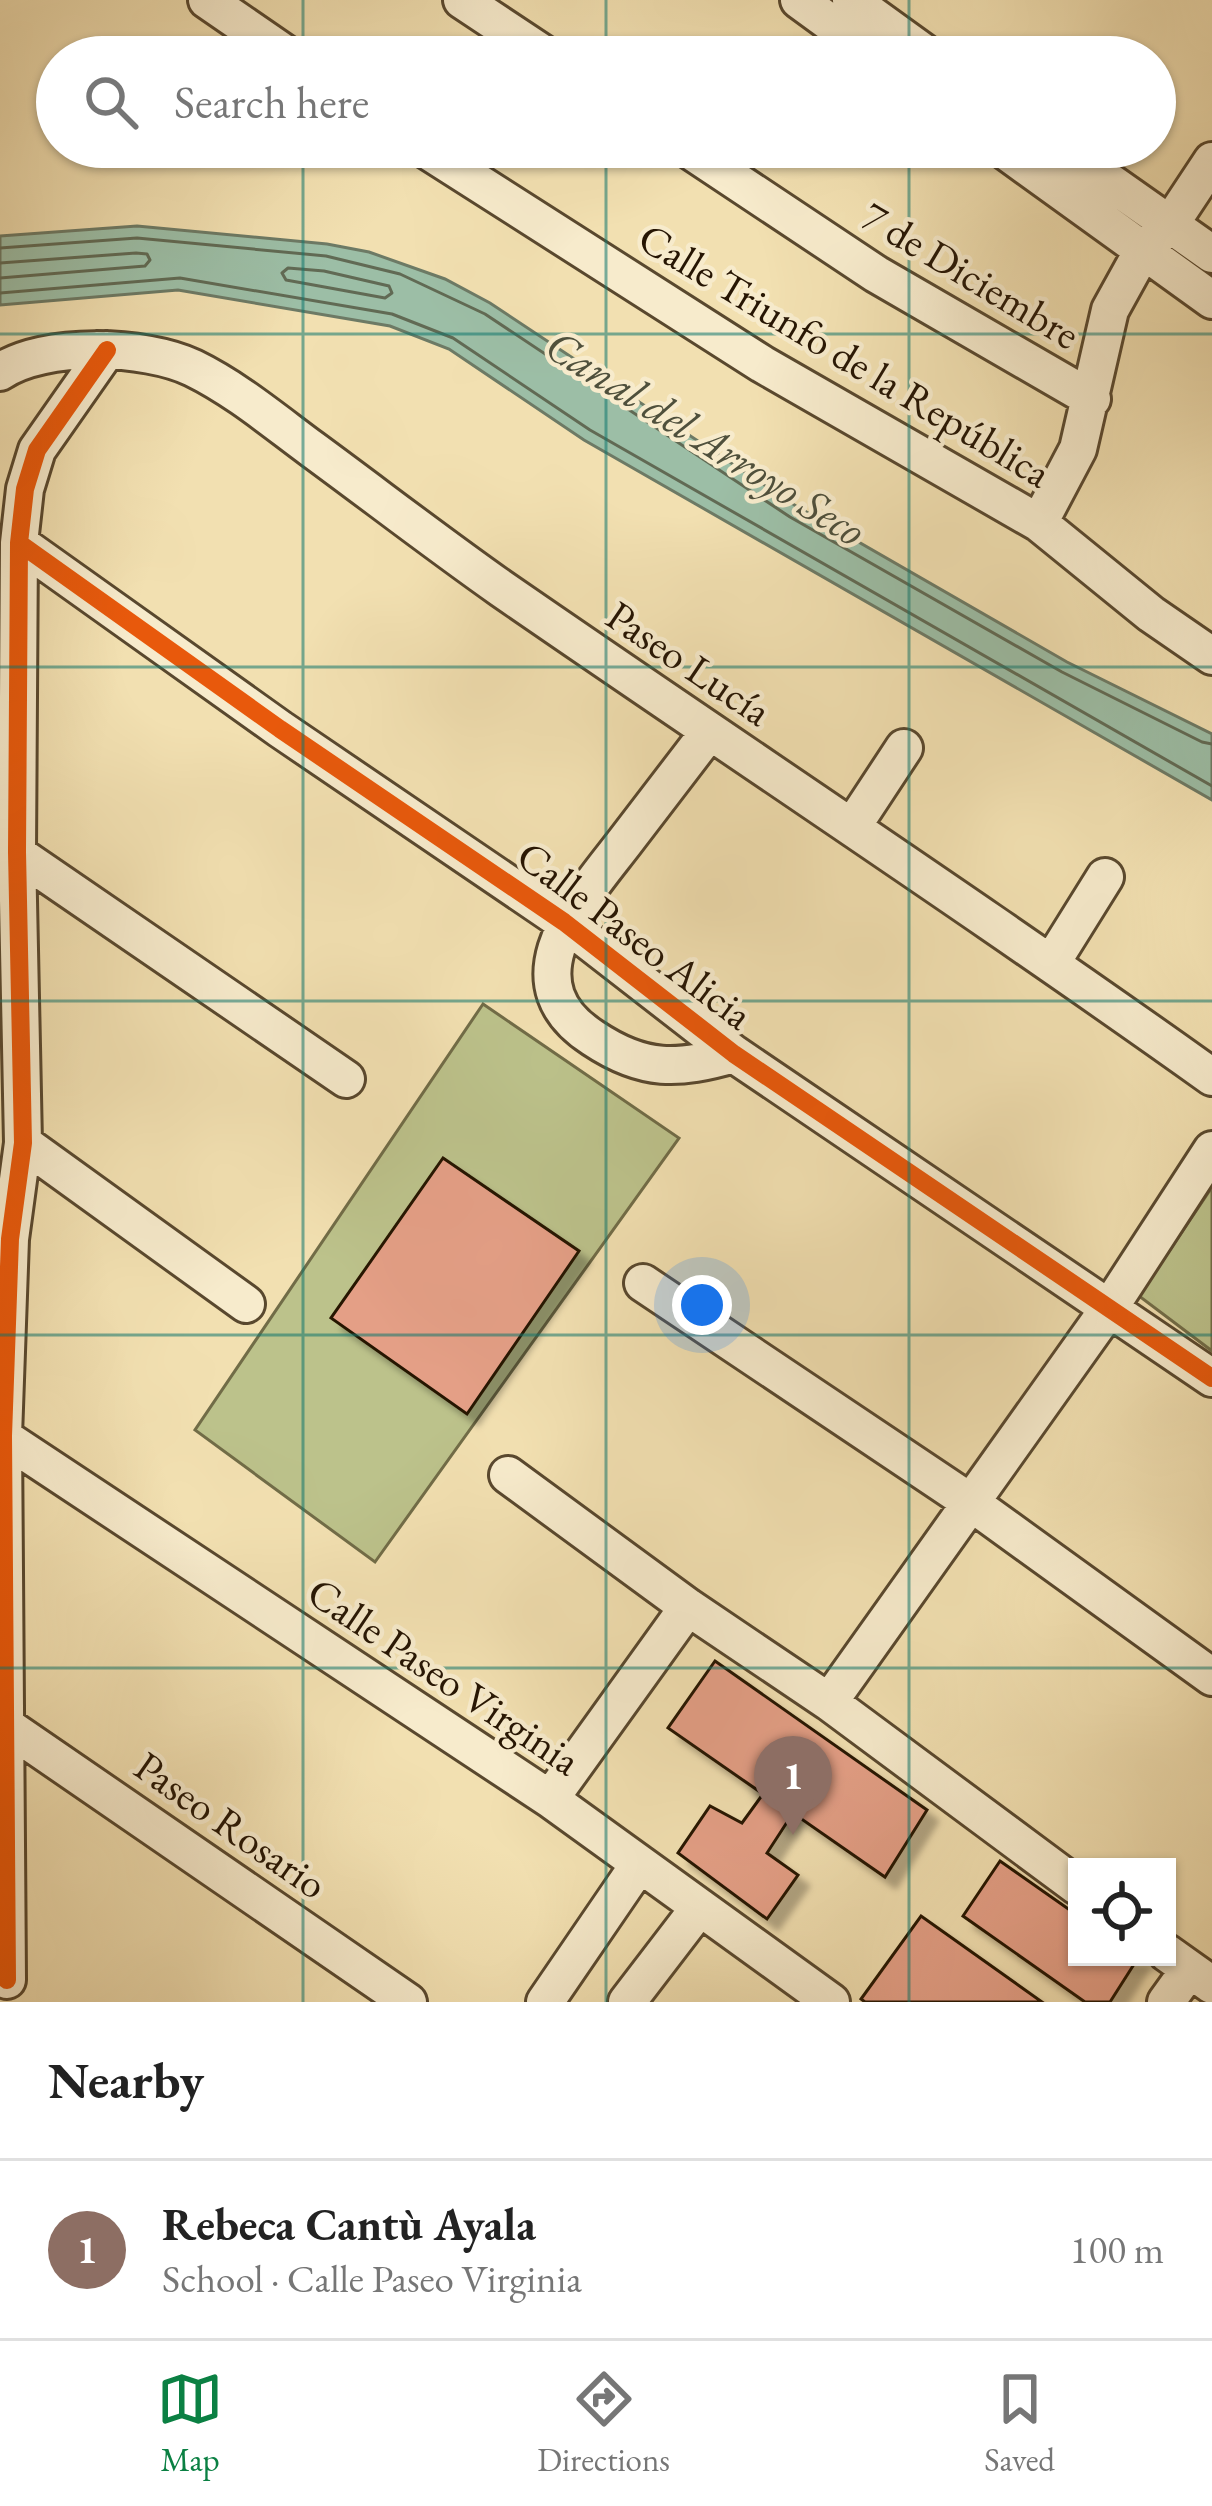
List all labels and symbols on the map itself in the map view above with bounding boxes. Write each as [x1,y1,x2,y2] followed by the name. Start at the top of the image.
[852,188,1090,362] street label: 7 de Diciembre
[629,210,1062,500] street label: Calle Triunfo de la República
[535,315,877,559] water label: Canal del Arroyo Seco
[596,588,782,738] street label: Paseo Lucía
[506,828,764,1042] street label: Calle Paseo Alicia
[672,1275,732,1335] your location
[297,1564,591,1788] street label: Calle Paseo Virginia
[754,1736,832,1835] pin: 1
[124,1739,338,1911] street label: Paseo Rosario

